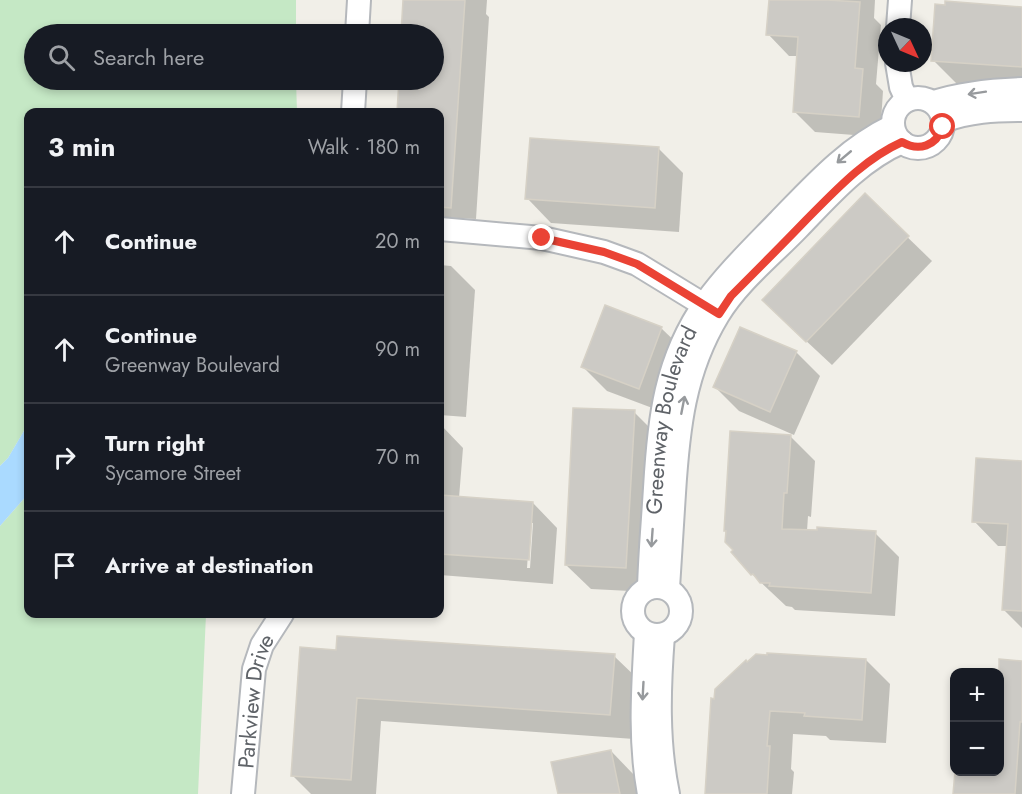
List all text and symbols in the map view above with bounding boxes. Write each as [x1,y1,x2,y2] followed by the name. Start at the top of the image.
[878,18,932,72] north arrow
[24,24,444,90] search box
[45,41,78,74] icon: search
[93,41,204,73] text: Search here
[968,87,988,98] one-way arrow
[929,113,955,139] route start
[48,128,115,166] text: 3 min
[308,133,420,162] text: Walk · 180 m
[837,150,852,164] one-way arrow
[528,224,554,250] route end
[48,225,81,258] icon: ahead
[105,225,197,257] text: Continue
[375,227,420,256] text: 20 m
[105,319,197,351] text: Continue
[637,320,704,515] street label: Greenway Boulevard
[48,333,81,366] icon: ahead
[375,335,420,364] text: 90 m
[105,351,280,380] text: Greenway Boulevard
[678,395,689,415] one-way arrow
[105,427,205,459] text: Turn right
[48,441,81,474] icon: right
[376,443,420,472] text: 70 m
[105,459,241,488] text: Sycamore Street
[646,528,657,548] one-way arrow
[48,549,81,582] icon: arrive
[105,549,314,581] text: Arrive at destination
[229,627,282,770] street label: Parkview Drive
[950,668,1004,776] map controls
[950,668,1004,722] button: +
[637,681,648,701] one-way arrow
[950,722,1004,776] button: −

